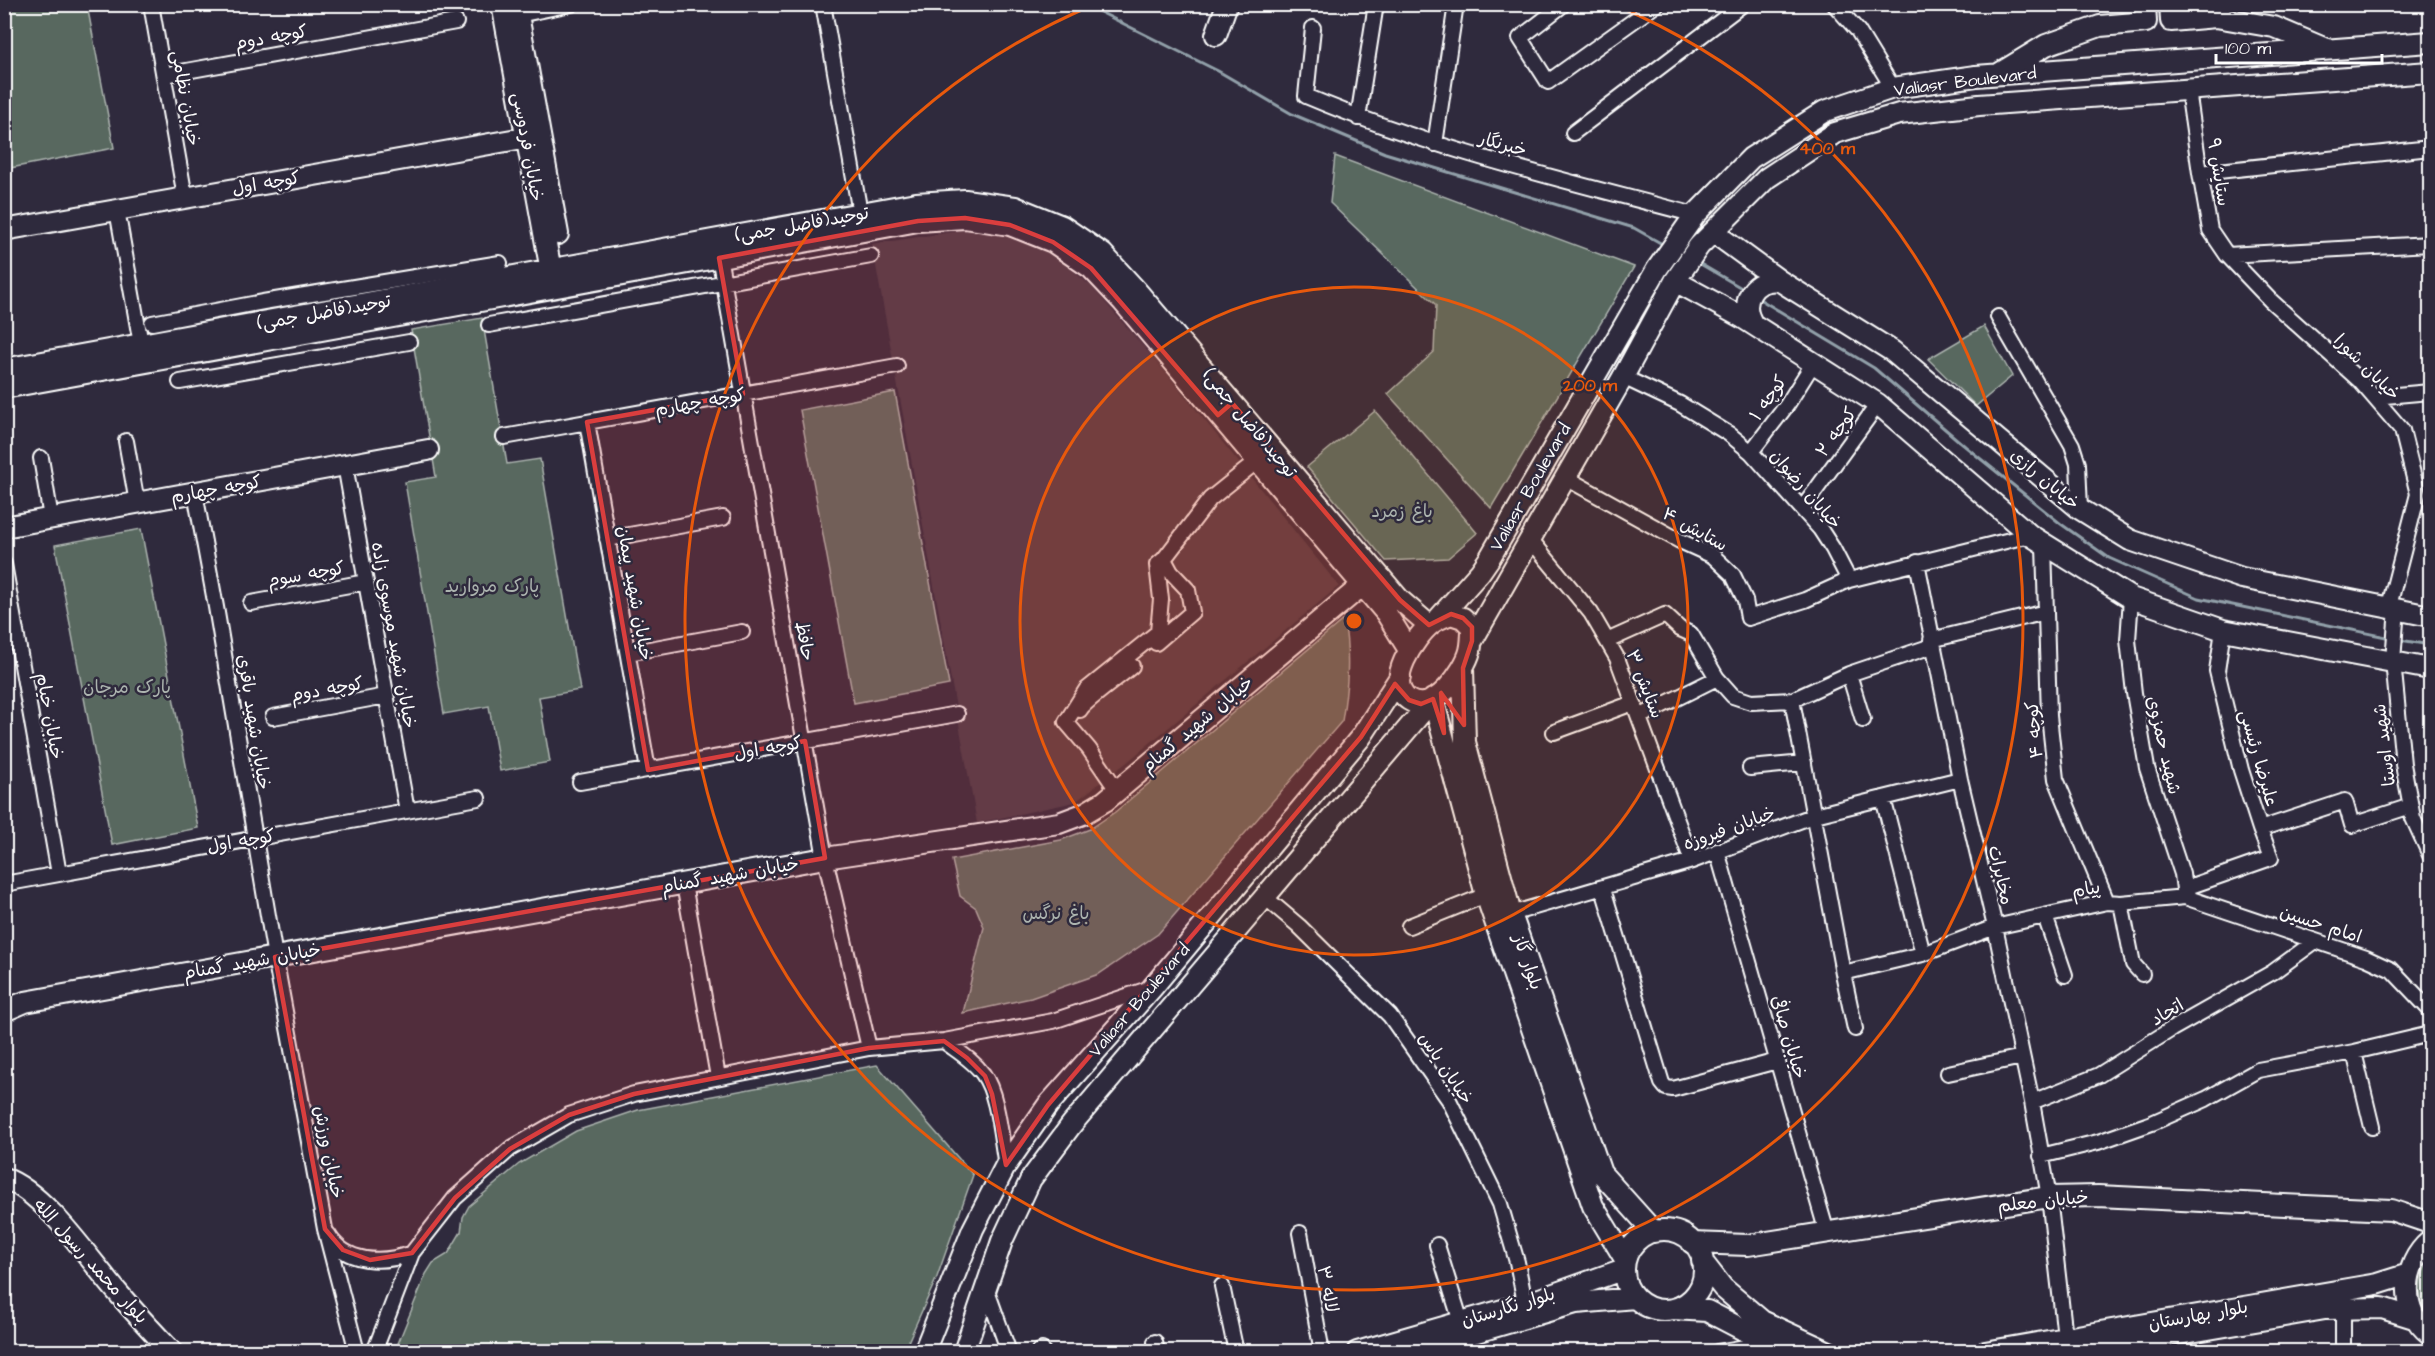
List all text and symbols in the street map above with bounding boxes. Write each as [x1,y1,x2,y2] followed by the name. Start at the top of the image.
[233,19,310,57] street label: کوچه دوم
[2216,27,2382,65] scale bar
[2225,36,2271,61] text: 100 m
[165,48,206,148] street label: خیابان نظامی
[1892,60,2038,103] street label: Valiasr Boulevard
[506,91,549,203] street label: خیابان فردوسی
[1474,125,1530,163] street label: خبرنگار
[1799,136,1856,161] text: 400 m
[2201,136,2236,208] street label: ستایش ۹
[230,165,302,202] street label: کوچه اول
[733,200,872,249] street label: توحید(فاضل جمی)
[255,288,394,337] street label: توحید(فاضل جمی)
[2328,328,2406,406] street label: خیابان شورا
[1196,363,1303,484] street label: توحید(فاضل جمی)
[1744,370,1793,426] street label: کوچه ۱
[1562,373,1618,398] text: 200 m
[653,382,748,424] street label: کوچه چهارم
[1810,402,1863,462] street label: کوچه ۲
[1484,419,1577,556] street label: Valiasr Boulevard
[2005,443,2085,516] street label: خیابان رازی
[1764,444,1847,535] street label: خیابان رضوان
[169,469,264,511] street label: کوچه چهارم
[1371,499,1433,524] park label: باغ زمرد
[1658,501,1732,558] street label: ستایش ۴
[610,524,659,662] street label: خیابان شهید پیمان
[365,540,422,730] street label: خیابان شهید موسوی زاده
[265,555,347,595] street label: کوچه سوم
[445,574,539,599] park label: پارک مروارید
[1344,611,1364,631] centre of rings
[789,619,820,663] street label: حافظ
[1619,646,1670,722] street label: ستایش ۳
[230,653,277,791] street label: خیابان شهید باقری
[1136,670,1259,779] street label: خیابان شهید گمنام
[29,671,69,761] street label: خیابان خیام
[289,671,366,709] street label: کوچه دوم
[83,675,171,700] park label: پارک مرجان
[2140,693,2187,797] street label: شهید حمزوی
[2020,700,2049,760] street label: کوچه ۴
[2367,702,2402,788] street label: شهید اوستا
[2233,707,2284,810] street label: علیرضا رئیسی
[732,730,804,767] street label: کوچه اول
[1680,800,1779,857] street label: خیابان فیروزه
[205,823,277,860] street label: کوچه اول
[1982,843,2019,907] street label: مخابرات
[659,851,801,901] street label: خیابان شهید گمنام
[2070,874,2103,905] street label: پیام
[2276,899,2365,950] street label: امام حسین
[1023,901,1089,926] park label: باغ نرگس
[1506,929,1549,993] street label: بلوار گاز
[181,937,323,987] street label: خیابان شهید گمنام
[1083,938,1196,1063] street label: Valiasr Boulevard
[1765,992,1812,1082] street label: خیابان صافی
[2146,993,2189,1032] street label: اتحاد
[1412,1027,1479,1109] street label: خیابان یاس
[307,1104,350,1201] street label: خیابان ورزش
[1996,1184,2090,1220] street label: خیابان معلم
[28,1193,154,1329] street label: بلوار محمد رسول الله
[1311,1264,1344,1315] street label: لاله ۳
[1458,1281,1558,1334] street label: بلوار نگارستان
[2146,1294,2250,1337] street label: بلوار بهارستان

